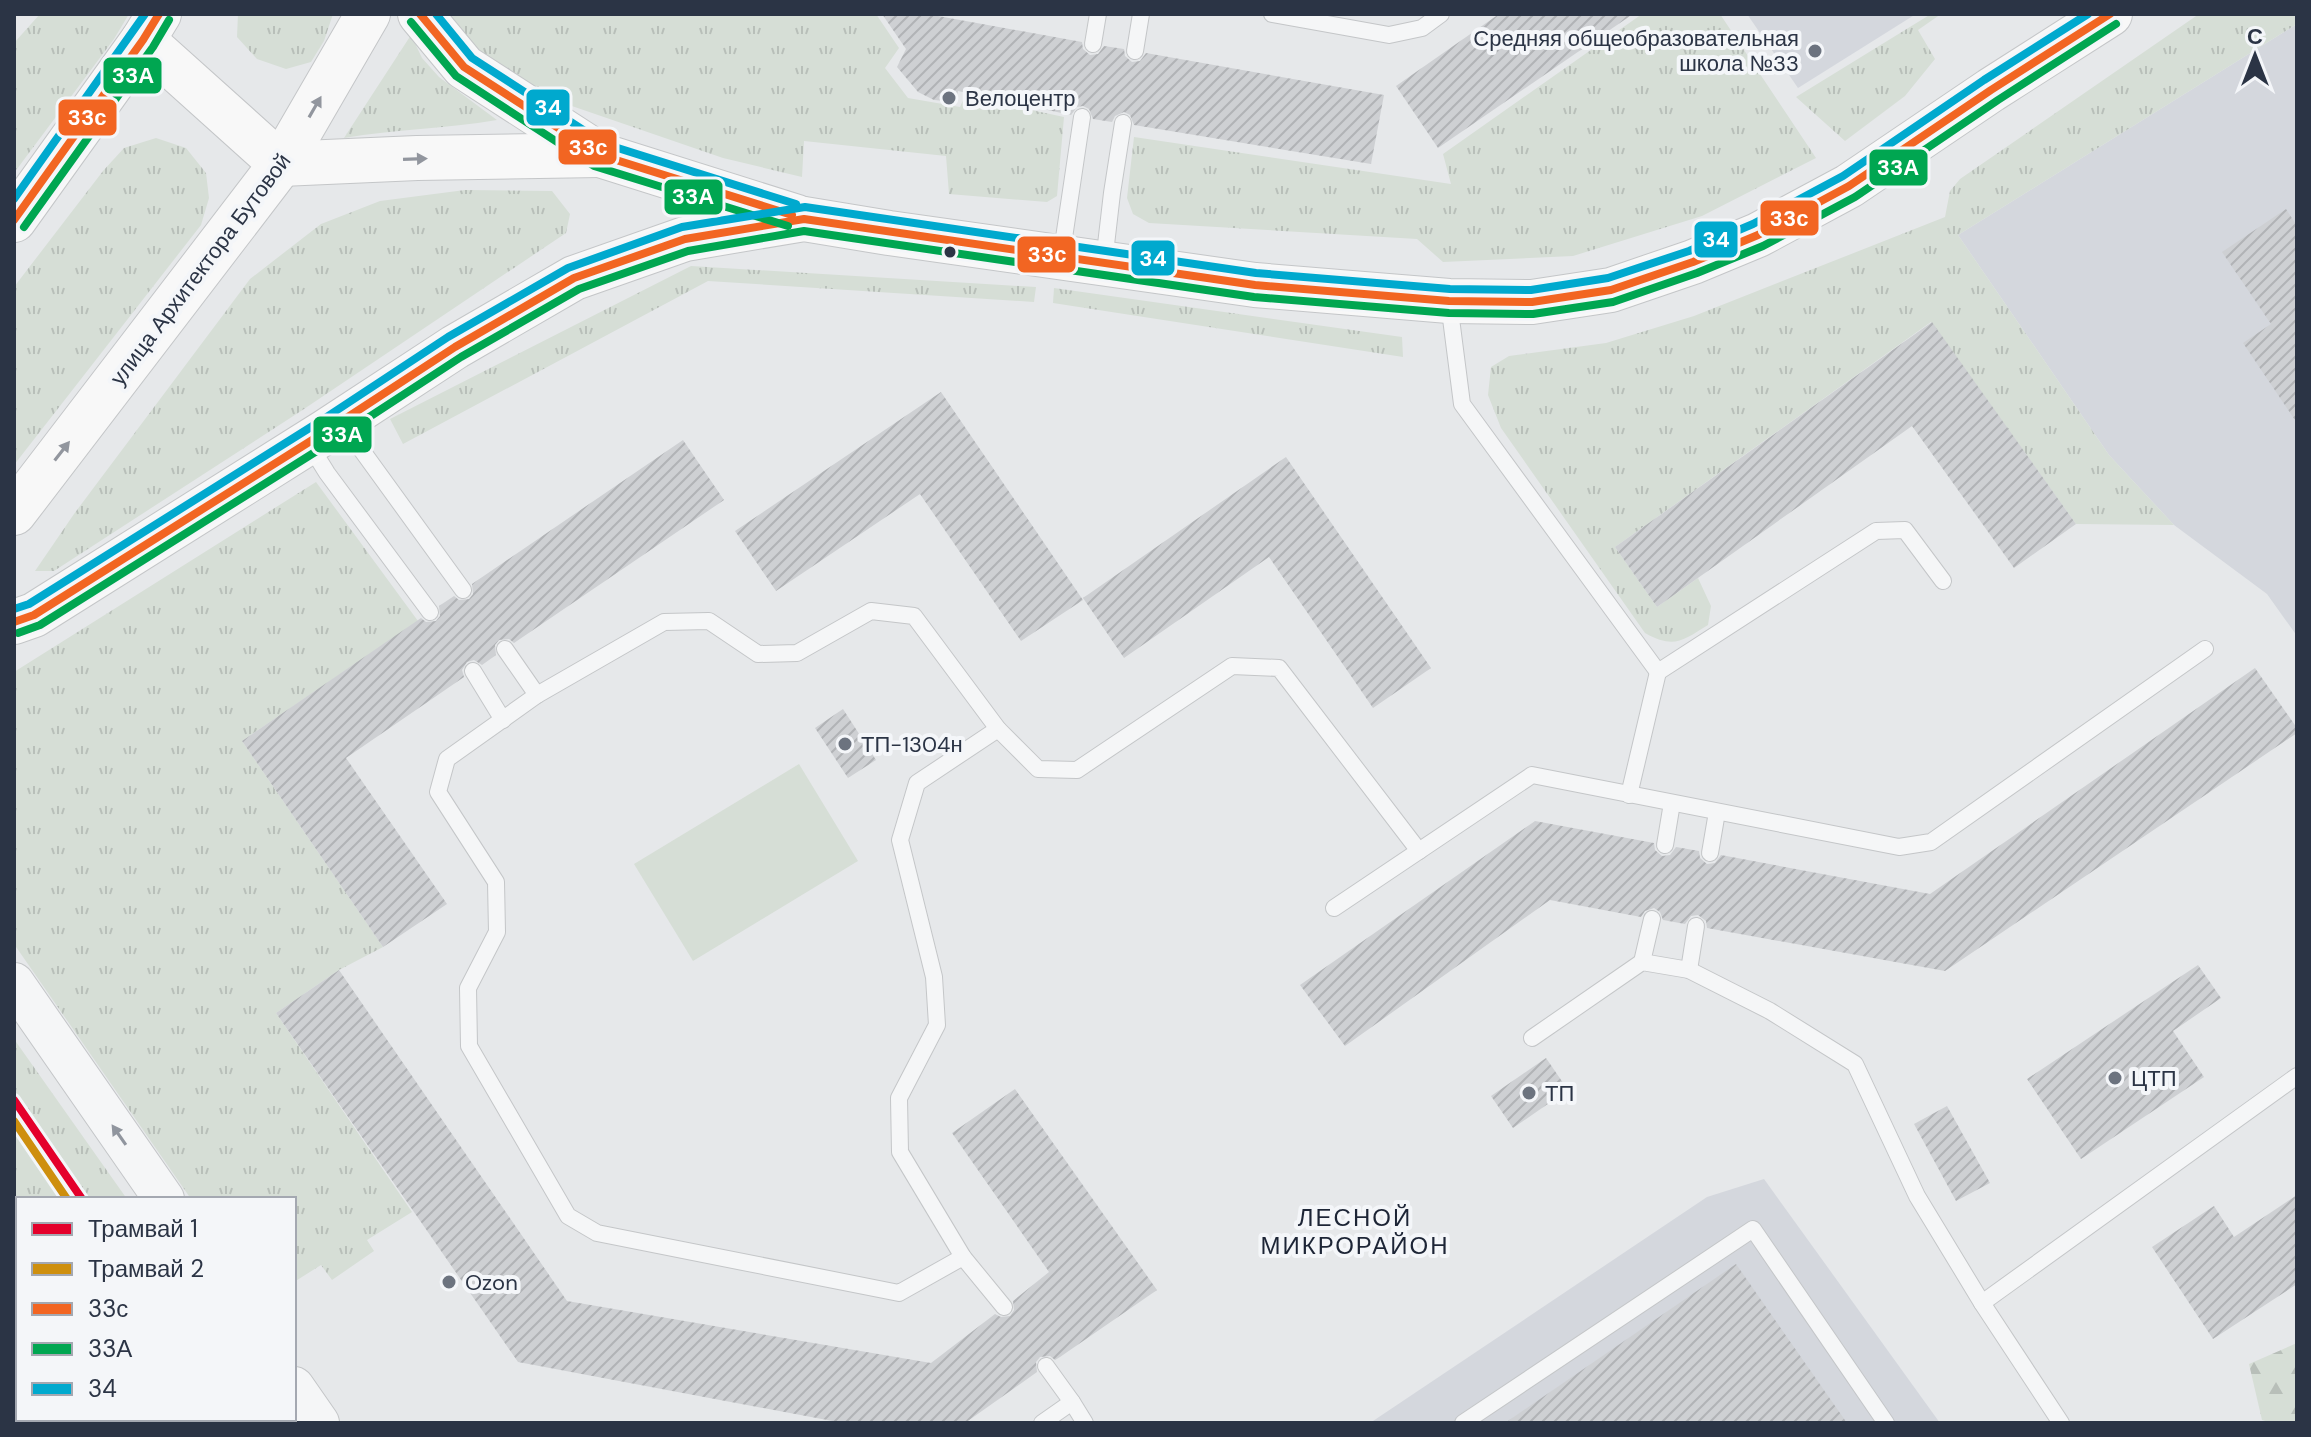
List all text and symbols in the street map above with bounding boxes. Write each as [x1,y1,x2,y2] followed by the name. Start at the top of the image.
[2215,16,2295,96] north arrow
[2247,22,2263,51] text: С
[1473,24,1799,78] place label: Средняя общеобразовательная школа №33
[1806,42,1824,60] marker: Средняя общеобразовательная школа №33
[102,56,163,95] line badge: 33А
[112,61,154,90] text: 33А
[965,84,1076,113] place label: Велоцентр
[525,88,571,127] line badge: 34
[940,89,958,107] marker: Велоцентр
[534,93,562,122] text: 34
[308,95,322,118] one-way arrow
[57,98,118,137] line badge: 33с
[68,103,106,132] text: 33с
[557,128,618,166] line badge: 33с
[569,133,607,162] text: 33с
[103,147,297,391] street label: улица Архитектора Бутовой
[1868,148,1929,187] line badge: 33А
[403,152,428,165] one-way arrow
[1877,153,1919,182] text: 33А
[663,178,724,216] line badge: 33А
[672,182,714,211] text: 33А
[1759,199,1820,237] line badge: 33с
[1770,204,1808,233] text: 33с
[1693,220,1739,259] line badge: 34
[1702,225,1730,254] text: 34
[1016,235,1077,274] line badge: 33с
[1130,239,1176,277] line badge: 34
[1028,240,1066,269] text: 33с
[942,244,958,260] unlabelled marker
[1139,244,1167,273] text: 34
[312,415,373,454] line badge: 33А
[321,420,363,449] text: 33А
[54,441,70,462] one-way arrow
[861,730,963,759] place label: ТП-1304н
[836,735,854,753] marker: ТП-1304н
[2131,1064,2177,1093] place label: ЦТП
[2106,1069,2124,1087] marker: ЦТП
[1545,1079,1574,1108] place label: ТП
[1520,1084,1538,1102] marker: ТП
[112,1124,127,1145] one-way arrow
[16,1197,296,1421] legend
[1260,1202,1450,1261] district label: ЛЕСНОЙ МИКРОРАЙОН
[88,1213,198,1244] text: Трамвай 1
[88,1253,204,1284] text: Трамвай 2
[465,1268,518,1297] place label: Ozon
[440,1273,458,1291] marker: Ozon
[88,1293,128,1324] text: 33с
[88,1333,132,1364] text: 33А
[88,1373,117,1404] text: 34

